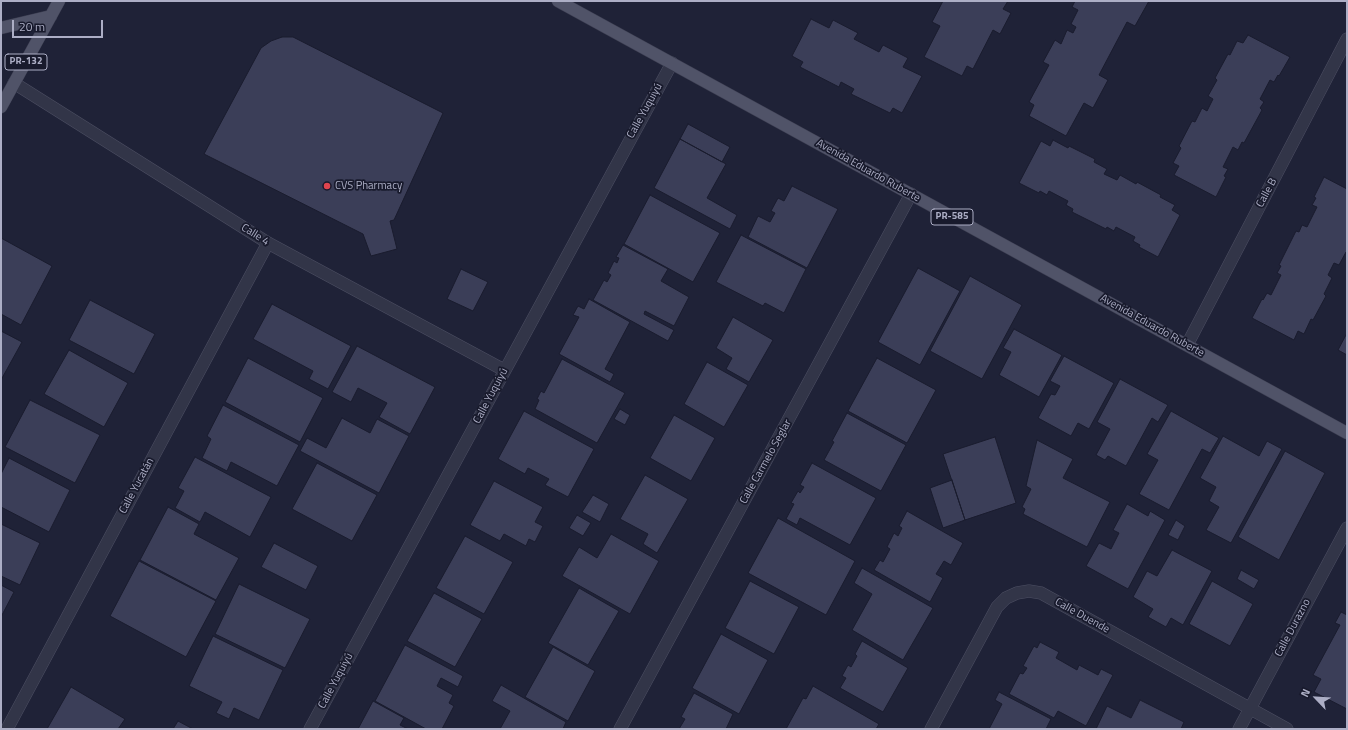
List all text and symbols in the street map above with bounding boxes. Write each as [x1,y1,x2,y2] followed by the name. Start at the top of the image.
[14,12,105,38] scale bar
[19,17,45,36] text: 20 m
[5,54,47,70] road number: PR-132
[624,81,666,141] street label: Calle Yuquiyú
[814,137,922,205] street label: Avenida Eduardo Ruberte
[1254,176,1280,210] street label: Calle B
[335,179,402,193] place label: CVS Pharmacy
[322,181,332,191] marker: CVS Pharmacy
[931,209,973,225] road number: PR-585
[238,221,272,249] street label: Calle 4
[1098,292,1206,360] street label: Avenida Eduardo Ruberte
[471,366,511,426] street label: Calle Yuquiyú
[737,418,795,506] street label: Calle Carmelo Seglar
[117,456,157,516] street label: Calle Yucatán
[1052,596,1112,636] street label: Calle Duende
[1272,597,1314,659] street label: Calle Durazno
[316,651,356,711] street label: Calle Yuquiyú
[1296,678,1336,718] north arrow
[1296,686,1314,700] text: N

